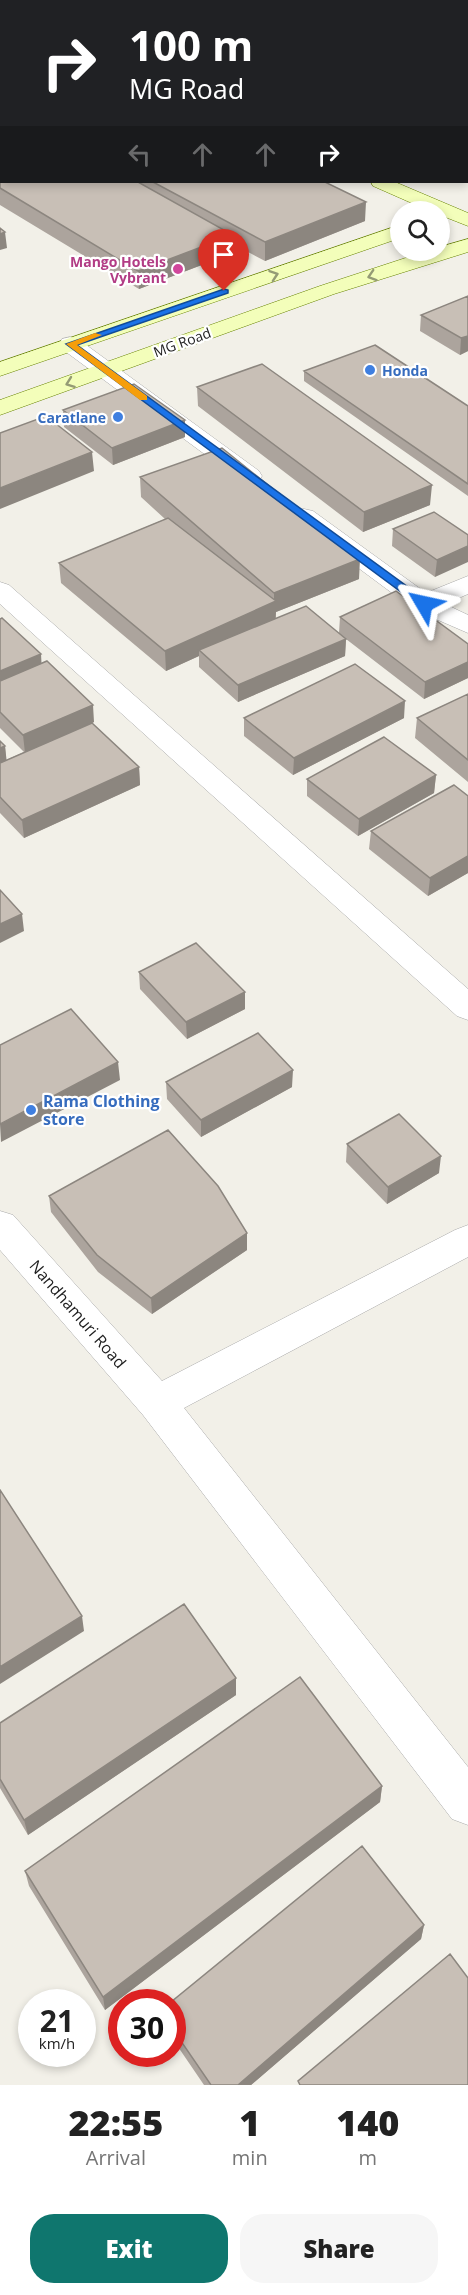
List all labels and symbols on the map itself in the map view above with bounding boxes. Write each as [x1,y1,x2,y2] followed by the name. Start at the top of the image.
[198,229,249,291] pin
[70,252,166,287] place label: Mango Hotels Vybrant
[171,262,185,276] marker: Mango Hotels Vybrant
[268,269,279,282] one-way arrow
[367,269,378,281] one-way arrow
[151,323,213,361] street label: MG Road
[382,361,428,380] place label: Honda
[363,363,377,377] marker: Honda
[65,375,75,388] one-way arrow
[38,408,106,427] place label: Caratlane
[111,410,125,424] marker: Caratlane
[392,572,456,636] position arrow
[43,1090,160,1130] place label: Rama Clothing store
[24,1103,38,1117] marker: Rama Clothing store
[25,1255,131,1373] street label: Nandhamuri Road
[108,1989,186,2067] speed limit sign: 30

